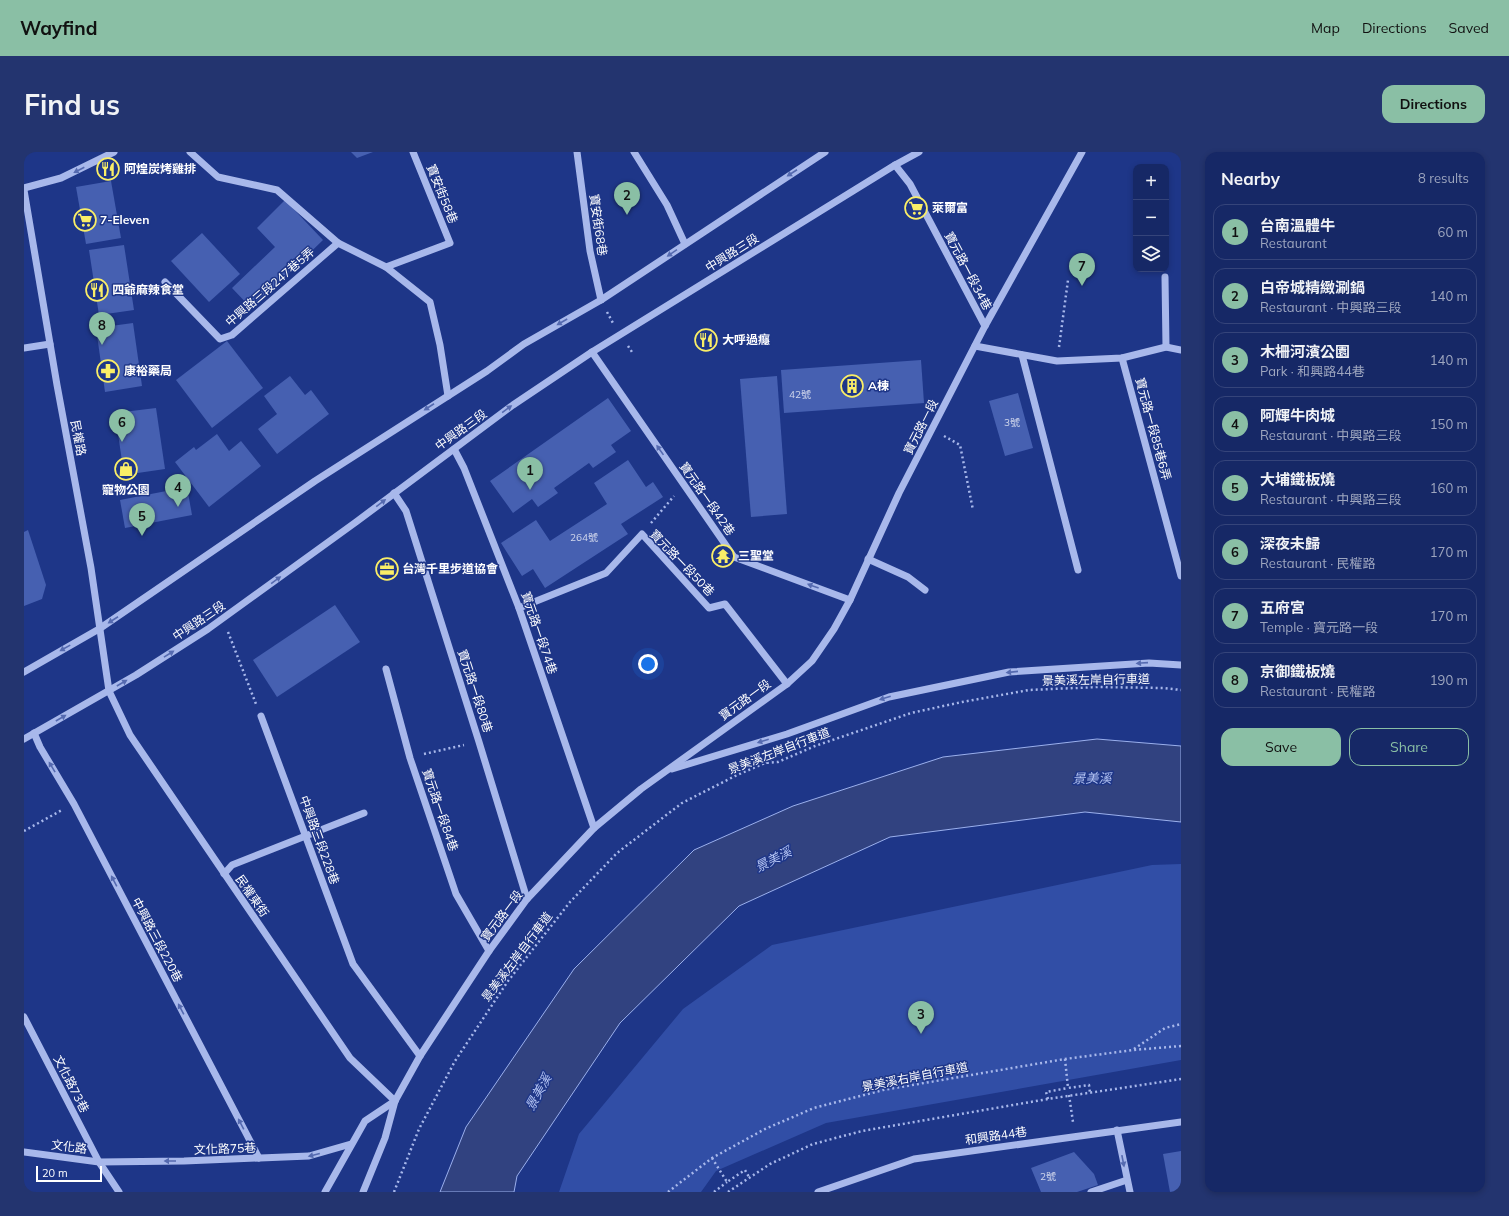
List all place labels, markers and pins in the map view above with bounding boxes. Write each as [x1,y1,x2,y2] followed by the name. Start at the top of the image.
[95,156,121,182] restaurant icon: 阿煌炭烤雞排
[124,161,196,176] place label: 阿煌炭烤雞排
[614,182,640,215] pin: 2
[903,195,929,221] supermarket icon: 萊爾富
[932,200,968,215] place label: 萊爾富
[72,207,98,233] supermarket icon: 7-Eleven
[100,212,149,227] place label: 7-Eleven
[1069,253,1095,286] pin: 7
[84,277,110,303] restaurant icon: 四爺麻辣食堂
[112,282,184,297] place label: 四爺麻辣食堂
[89,312,115,345] pin: 8
[693,327,719,353] restaurant icon: 大呼過癮
[722,332,770,347] place label: 大呼過癮
[95,358,121,384] pharmacy icon: 康裕藥局
[124,363,172,378] place label: 康裕藥局
[839,373,865,399] building icon: A棟
[868,378,889,393] place label: A棟
[109,409,135,442] pin: 6
[113,456,139,482] shop icon: 寵物公園
[517,457,543,490] pin: 1
[165,474,191,507] pin: 4
[102,482,150,497] place label: 寵物公園
[129,503,155,536] pin: 5
[710,543,736,569] temple icon: 三聖堂
[738,548,774,563] place label: 三聖堂
[374,556,400,582] office icon: 台灣千里步道協會
[402,561,498,576] place label: 台灣千里步道協會
[908,1001,934,1034] pin: 3

